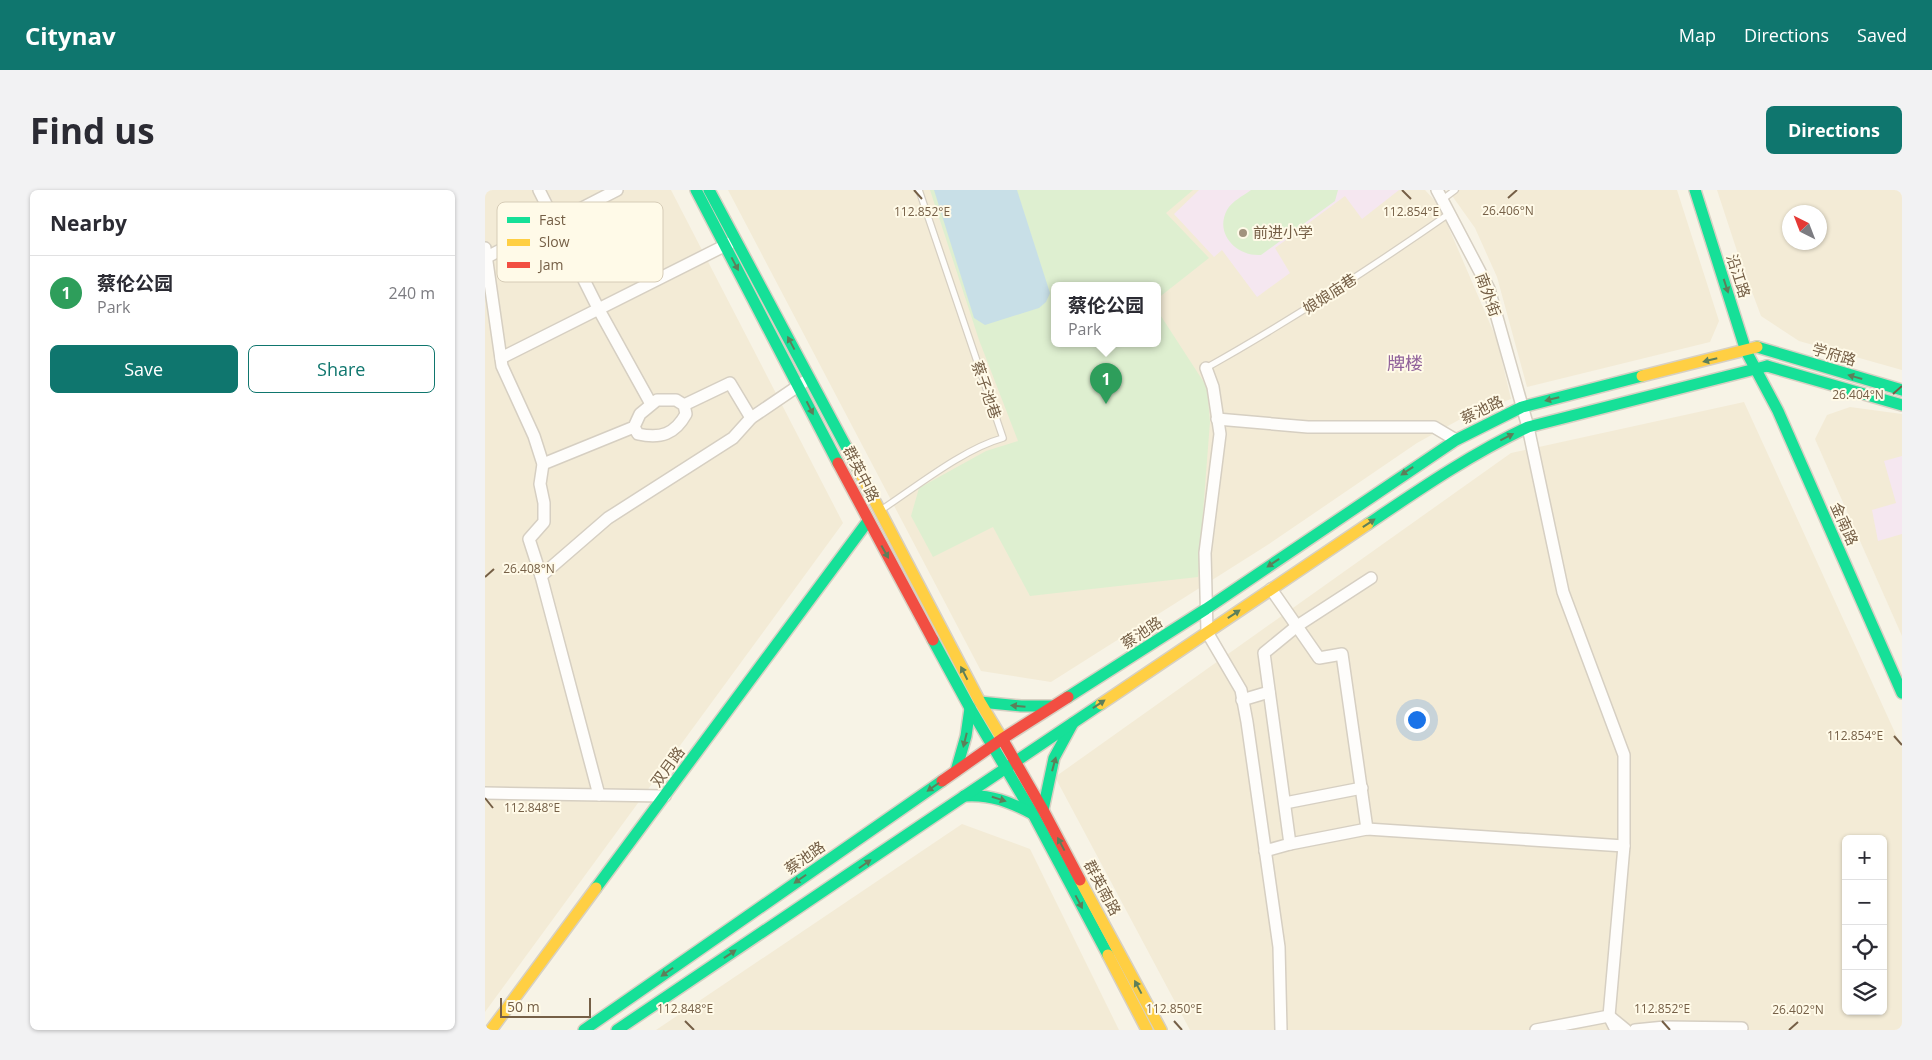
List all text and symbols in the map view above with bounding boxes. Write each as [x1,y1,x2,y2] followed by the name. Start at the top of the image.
[25,19,116,52] text: Citynav
[1679,23,1716,47] text: Map
[1744,23,1829,47] text: Directions
[1857,23,1907,47] text: Saved
[1766,106,1902,154] button: Directions
[30,107,155,154] text: Find us
[497,202,663,282] legend
[1482,202,1534,219] text: 26.406°N
[894,203,950,220] text: 112.852°E
[1383,203,1439,220] text: 112.854°E
[1782,205,1827,250] north arrow
[50,209,127,237] text: Nearby
[539,210,566,229] text: Fast
[1253,222,1313,242] place label: 前进小学
[1237,227,1249,239] marker: 前进小学
[539,232,570,251] text: Slow
[1722,251,1755,300] street label: 沿江路
[537,255,564,274] text: Jam
[731,257,739,272] one-way arrow
[1299,268,1360,318] street label: 娘娘庙巷
[97,270,173,296] text: 蔡伦公园
[1472,270,1506,319] street label: 南外街
[1722,279,1730,294] one-way arrow
[61,282,71,304] text: 1
[389,282,435,304] text: 240 m
[1051,282,1161,347] popup
[1068,292,1144,318] text: 蔡伦公园
[97,296,130,318] text: Park
[1068,318,1101,340] text: Park
[787,336,795,351] one-way arrow
[1810,338,1859,370] street label: 学府路
[50,345,238,393] button: Save
[248,345,435,393] button: Share
[1387,351,1423,375] district label: 牌楼
[1702,356,1717,364] one-way arrow
[968,358,1006,421] street label: 蔡子池巷
[1090,363,1122,404] pin: 1
[1848,372,1863,380] one-way arrow
[1832,386,1884,403] text: 26.404°N
[1457,390,1506,428] street label: 蔡池路
[1544,396,1559,404] one-way arrow
[806,401,814,415] one-way arrow
[1500,432,1514,440] one-way arrow
[839,442,884,505] street label: 群英中路
[1401,466,1414,476] one-way arrow
[1827,499,1863,548] street label: 金南路
[1363,518,1376,528] one-way arrow
[881,545,889,560] one-way arrow
[1267,558,1280,568] one-way arrow
[503,560,555,577] text: 26.408°N
[1228,609,1241,619] one-way arrow
[1117,612,1166,653] street label: 蔡池路
[960,666,968,680] one-way arrow
[1093,699,1106,709] one-way arrow
[1009,702,1025,710] one-way arrow
[1404,707,1430,733] your location
[1827,727,1883,744] text: 112.854°E
[961,733,969,748] one-way arrow
[646,742,689,790] street label: 双月路
[1050,756,1058,771] one-way arrow
[927,782,940,792] one-way arrow
[992,795,1007,803] one-way arrow
[504,799,560,816] text: 112.848°E
[1842,835,1887,1015] map controls
[1842,835,1887,880] button: +
[780,836,829,878] street label: 蔡池路
[1057,837,1066,850] one-way arrow
[1080,856,1126,919] street label: 群英南路
[858,859,872,869] one-way arrow
[793,874,807,884] one-way arrow
[1842,880,1887,925] button: −
[1075,894,1083,909] one-way arrow
[1842,925,1887,970] button: locate
[723,949,737,959] one-way arrow
[660,967,674,977] one-way arrow
[1842,970,1887,1015] button: layers
[1134,980,1142,994] one-way arrow
[500,995,591,1018] scale bar
[507,997,540,1016] text: 50 m
[657,1000,713,1017] text: 112.848°E
[1146,1000,1202,1017] text: 112.850°E
[1634,1000,1690,1017] text: 112.852°E
[1772,1001,1824,1018] text: 26.402°N

